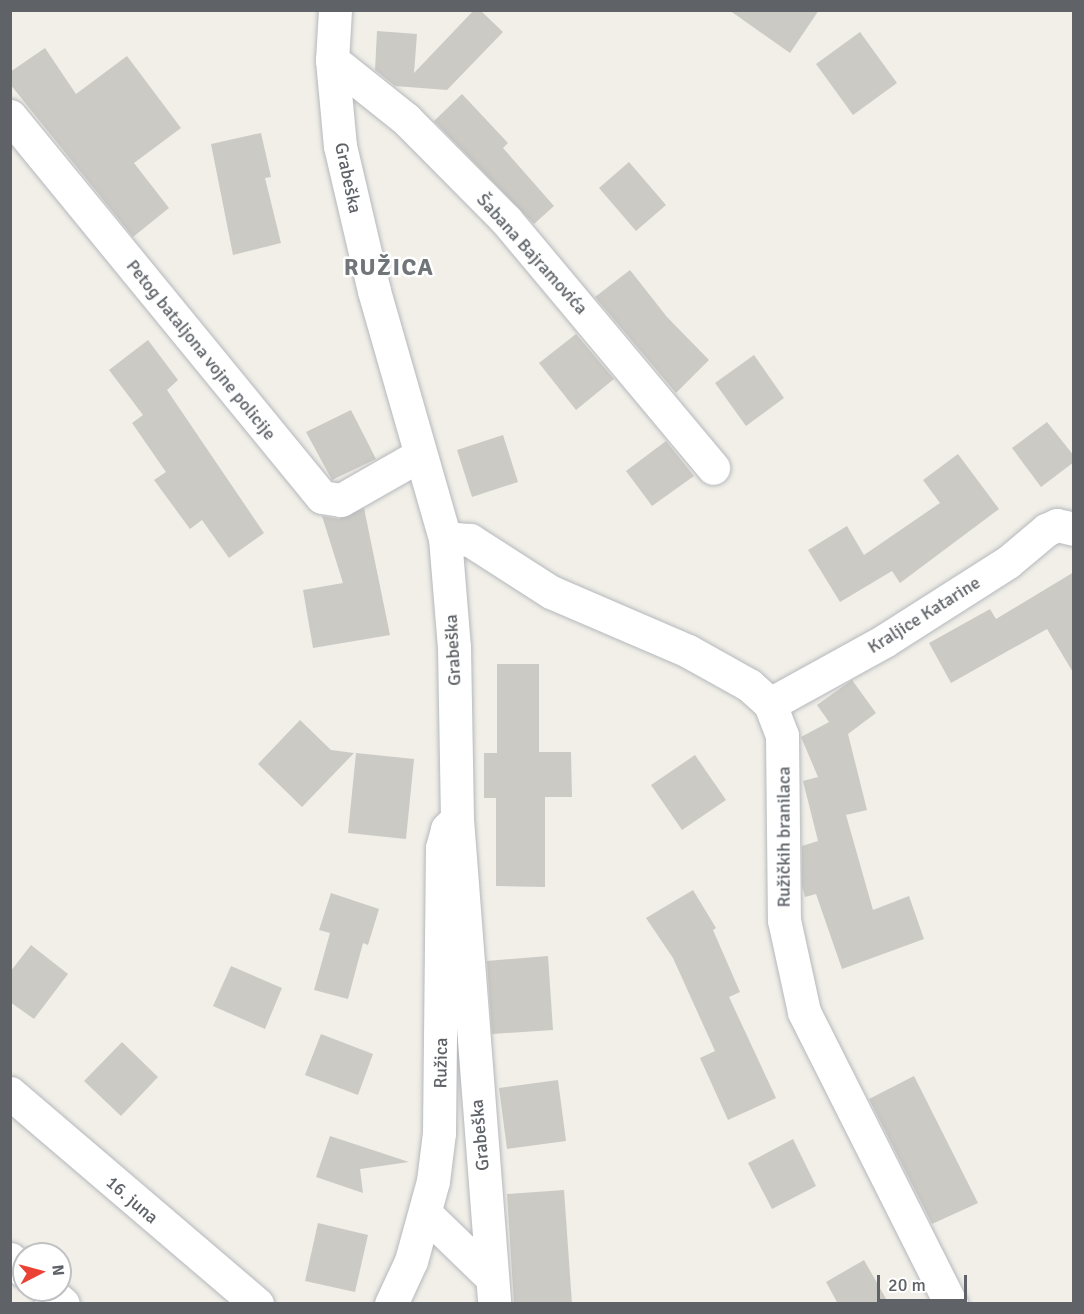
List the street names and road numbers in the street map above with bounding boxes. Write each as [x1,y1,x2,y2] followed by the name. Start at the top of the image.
[330,141,366,215] street label: Grabeška
[472,189,592,319] street label: Šabana Bajramovića
[122,256,280,444] street label: Petog bataljona vojne policije
[864,572,984,658] street label: Kraljice Katarine
[440,614,466,686] street label: Grabeška
[773,766,795,908] street label: Ružičkih branilaca
[430,1037,452,1089] street label: Ružica
[466,1098,494,1172] street label: Grabeška
[102,1172,162,1228] street label: 16. juna

